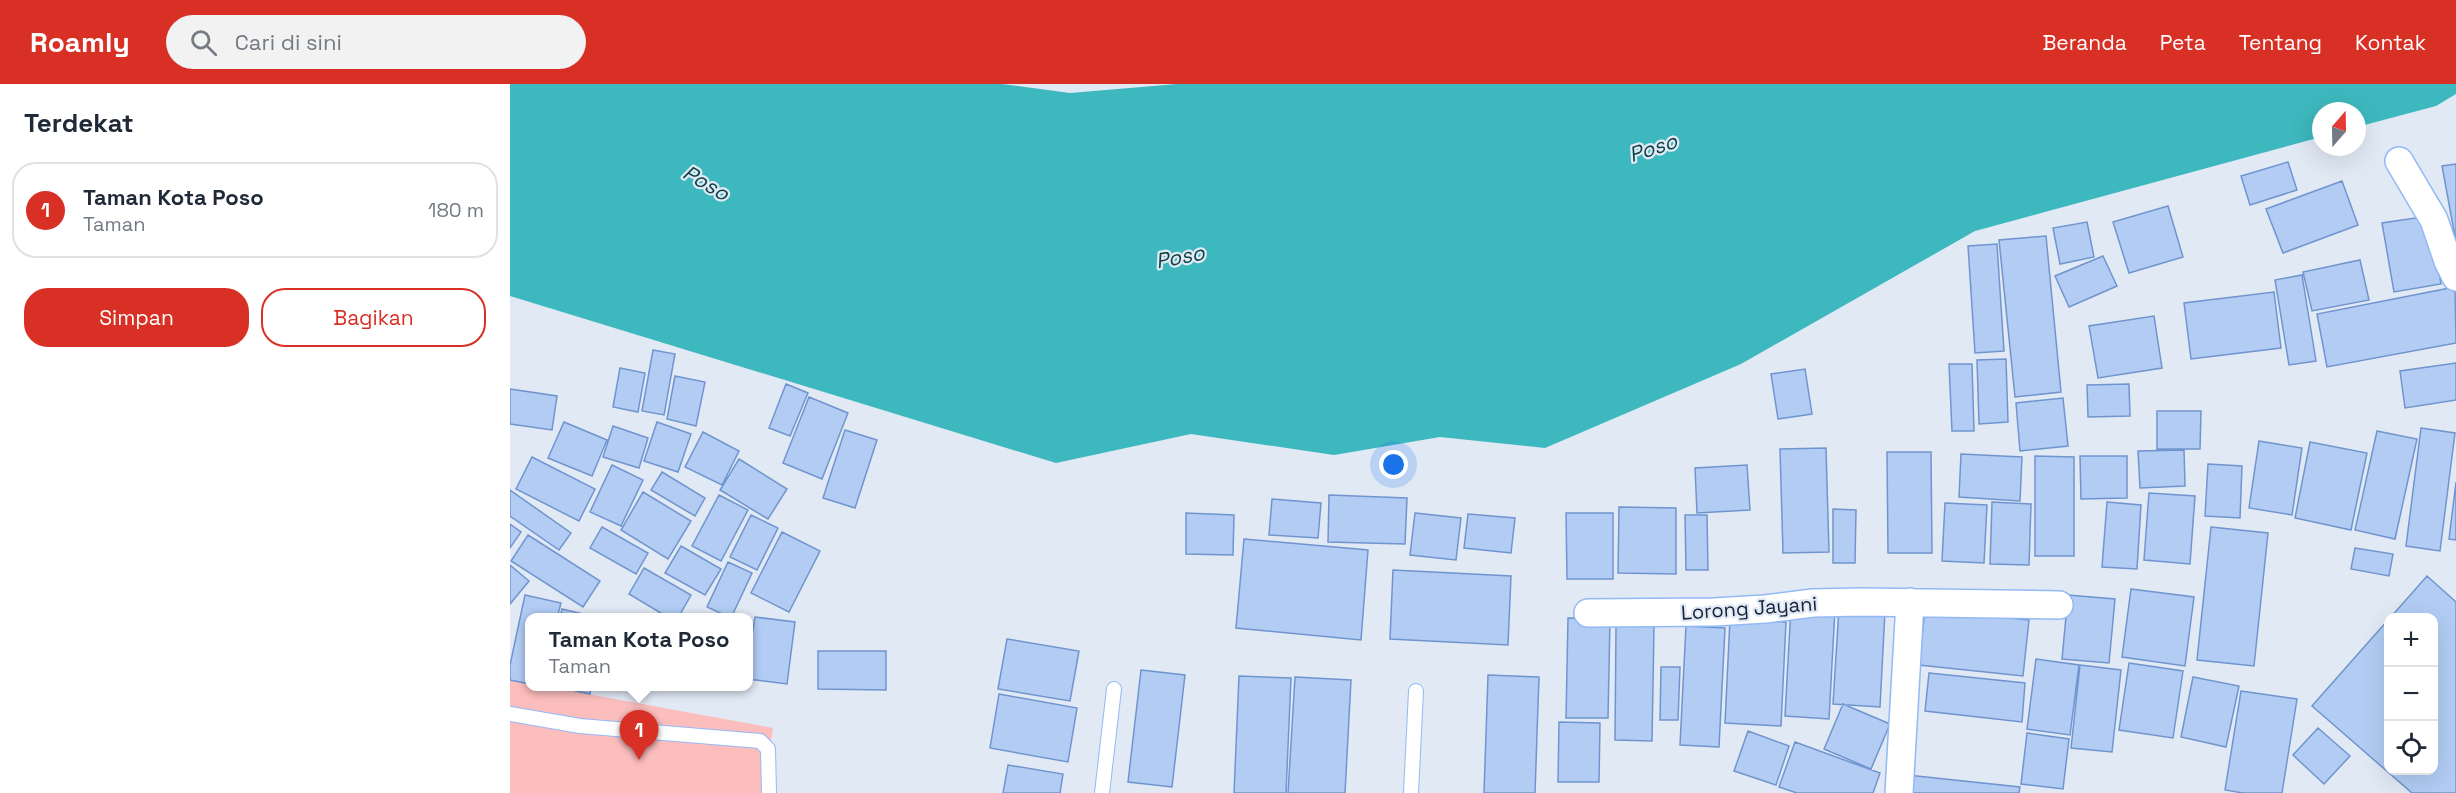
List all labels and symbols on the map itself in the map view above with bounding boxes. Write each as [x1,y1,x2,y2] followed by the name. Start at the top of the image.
[2312,102,2366,156] north arrow
[1625,127,1681,168] water label: Poso
[678,159,735,207] water label: Poso
[1153,238,1208,274] water label: Poso
[1379,450,1408,479] your location
[1680,590,1818,626] street label: Lorong Jayani
[620,710,658,760] pin: 1

